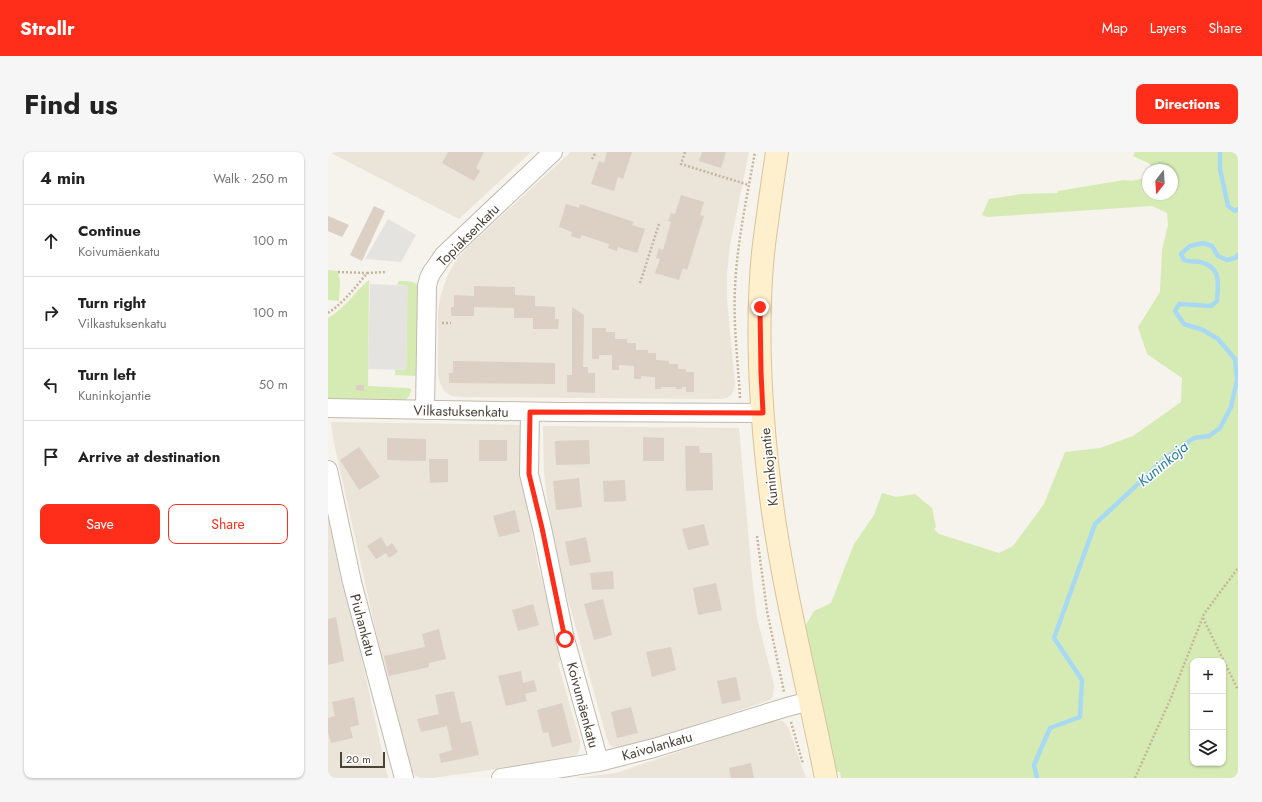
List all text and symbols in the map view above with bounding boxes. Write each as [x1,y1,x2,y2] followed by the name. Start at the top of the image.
[20,15,75,42] text: Strollr
[1102,18,1128,38] text: Map
[1150,18,1186,38] text: Layers
[1208,18,1242,38] text: Share
[24,84,118,125] text: Find us
[1136,84,1238,124] button: Directions
[1142,164,1178,200] north arrow
[40,166,85,190] text: 4 min
[213,169,288,188] text: Walk · 250 m
[432,199,504,271] street label: Topiaksenkatu
[78,220,141,242] text: Continue
[40,230,62,252] icon: ahead
[253,231,288,250] text: 100 m
[78,242,160,261] text: Koivumäenkatu
[78,292,146,314] text: Turn right
[751,298,769,316] route end
[40,302,62,324] icon: right
[253,303,288,322] text: 100 m
[78,314,167,333] text: Vilkastuksenkatu
[78,364,136,386] text: Turn left
[40,374,62,396] icon: left
[259,375,288,394] text: 50 m
[78,386,151,405] text: Kuninkojantie
[413,400,509,422] street label: Vilkastuksenkatu
[755,427,783,507] street label: Kuninkojantie
[1133,436,1194,492] water label: Kuninkoja
[40,446,62,468] icon: arrive
[78,446,220,468] text: Arrive at destination
[40,504,160,544] button: Save
[168,504,288,544] button: Share
[345,592,381,658] street label: Piuhankatu
[556,630,574,648] route start
[1190,658,1226,766] map controls
[1190,658,1226,694] button: +
[562,660,604,750] street label: Koivumäenkatu
[1190,694,1226,730] button: −
[619,726,695,766] street label: Kaivolankatu
[1190,730,1226,766] button: layers
[340,750,385,769] scale bar
[346,751,371,767] text: 20 m

